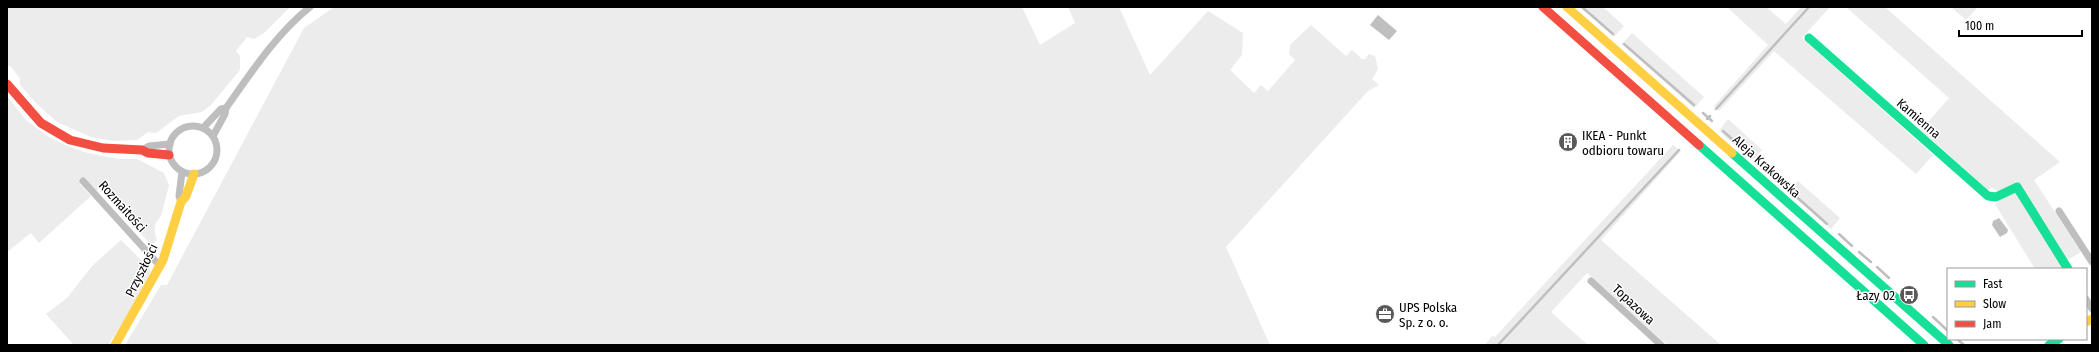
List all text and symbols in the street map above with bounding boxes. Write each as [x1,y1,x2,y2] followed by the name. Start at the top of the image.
[1959,12,2082,38] scale bar
[1965,19,1994,33] text: 100 m
[1894,95,1944,141] street label: Kamienna
[1582,128,1664,158] place label: IKEA - Punkt odbioru towaru
[1557,131,1579,153] building icon: IKEA - Punkt odbioru towaru
[1730,132,1804,201] street label: Aleja Krakowska
[96,178,150,235] street label: Rozmaitości
[122,241,161,299] street label: Przyszłości
[1947,268,2087,340] legend
[1983,277,2002,291] text: Fast
[1610,281,1658,328] street label: Topazowa
[1898,284,1920,306] bus stop icon: Łazy 02
[1856,288,1895,303] place label: Łazy 02
[1983,297,2006,311] text: Slow
[1399,300,1457,330] place label: UPS Polska Sp. z o. o.
[1374,303,1396,325] office icon: UPS Polska Sp. z o. o.
[1983,317,2001,331] text: Jam

